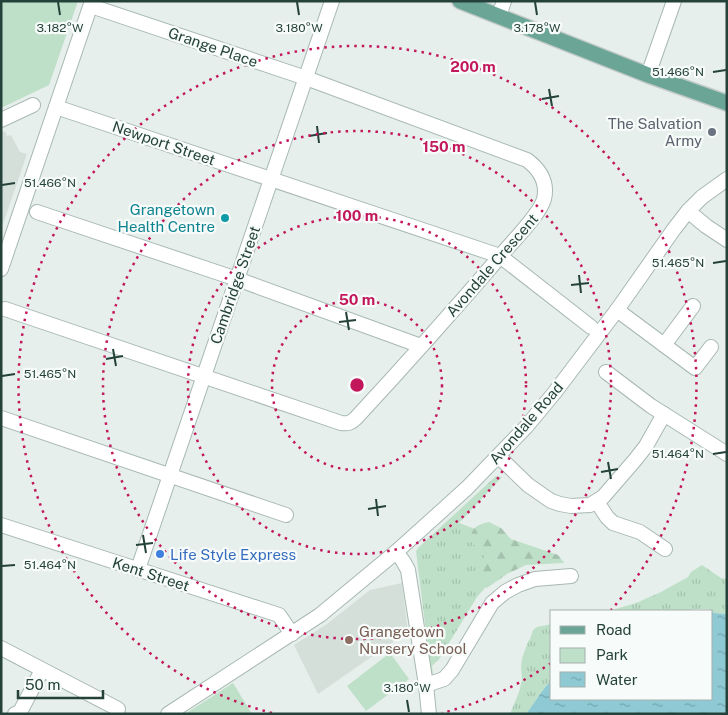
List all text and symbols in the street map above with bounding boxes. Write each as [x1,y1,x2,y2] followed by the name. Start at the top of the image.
[36,21,84,35] text: 3.182°W
[275,21,323,35] text: 3.180°W
[514,21,561,35] text: 3.178°W
[166,24,260,70] street label: Grange Place
[450,58,496,75] text: 200 m
[652,65,704,79] text: 51.466°N
[608,115,702,149] place label: The Salvation Army
[110,117,218,169] street label: Newport Street
[706,126,718,138] marker: The Salvation Army
[422,138,466,155] text: 150 m
[24,176,76,190] text: 51.466°N
[118,201,215,235] place label: Grangetown Health Centre
[336,207,378,224] text: 100 m
[443,210,541,320] street label: Avondale Crescent
[219,212,231,224] marker: Grangetown Health Centre
[207,224,263,346] street label: Cambridge Street
[652,256,704,270] text: 51.465°N
[339,291,375,308] text: 50 m
[24,367,76,381] text: 51.465°N
[348,376,366,394] centre of rings
[486,378,566,468] street label: Avondale Road
[652,447,704,461] text: 51.464°N
[170,546,296,563] place label: Life Style Express
[154,548,166,560] marker: Life Style Express
[110,554,192,594] street label: Kent Street
[24,558,76,572] text: 51.464°N
[550,610,713,700] legend
[596,621,632,638] text: Road
[359,623,467,657] place label: Grangetown Nursery School
[343,634,355,646] marker: Grangetown Nursery School
[596,646,628,663] text: Park
[18,668,102,700] scale bar
[596,671,638,688] text: Water
[25,676,60,693] text: 50 m
[383,681,431,695] text: 3.180°W

